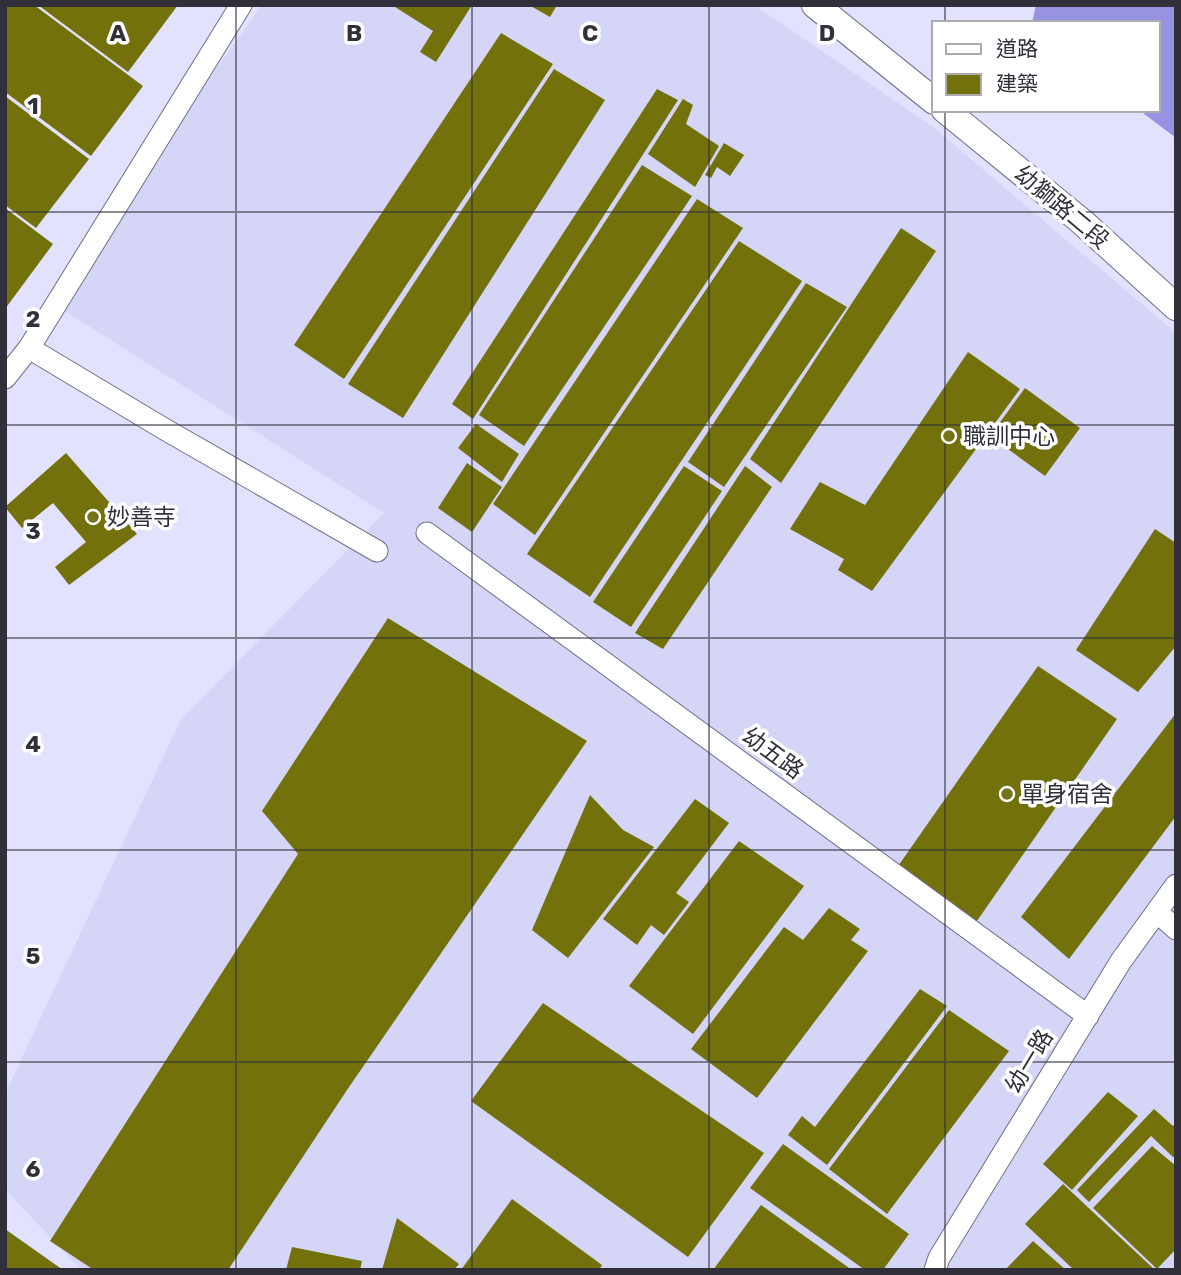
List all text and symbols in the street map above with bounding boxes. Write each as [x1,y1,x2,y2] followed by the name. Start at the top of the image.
[110,19,127,47] text: A
[346,19,362,47] text: B
[582,19,598,47] text: C
[819,19,835,47] text: D
[932,21,1160,112] legend
[996,36,1038,61] text: 道路
[996,71,1038,96] text: 建築
[27,92,39,120] text: 1
[1009,159,1115,255] street label: 幼獅路二段
[26,305,40,333] text: 2
[963,422,1055,450] place label: 職訓中心
[941,428,957,444] marker: 職訓中心
[107,503,176,531] place label: 妙善寺
[85,509,101,525] marker: 妙善寺
[25,517,41,545] text: 3
[737,721,809,785] street label: 幼五路
[25,730,41,758] text: 4
[1021,780,1113,808] place label: 單身宿舍
[999,786,1015,802] marker: 單身宿舍
[26,942,41,970] text: 5
[999,1024,1059,1098] street label: 幼一路
[26,1155,41,1183] text: 6

